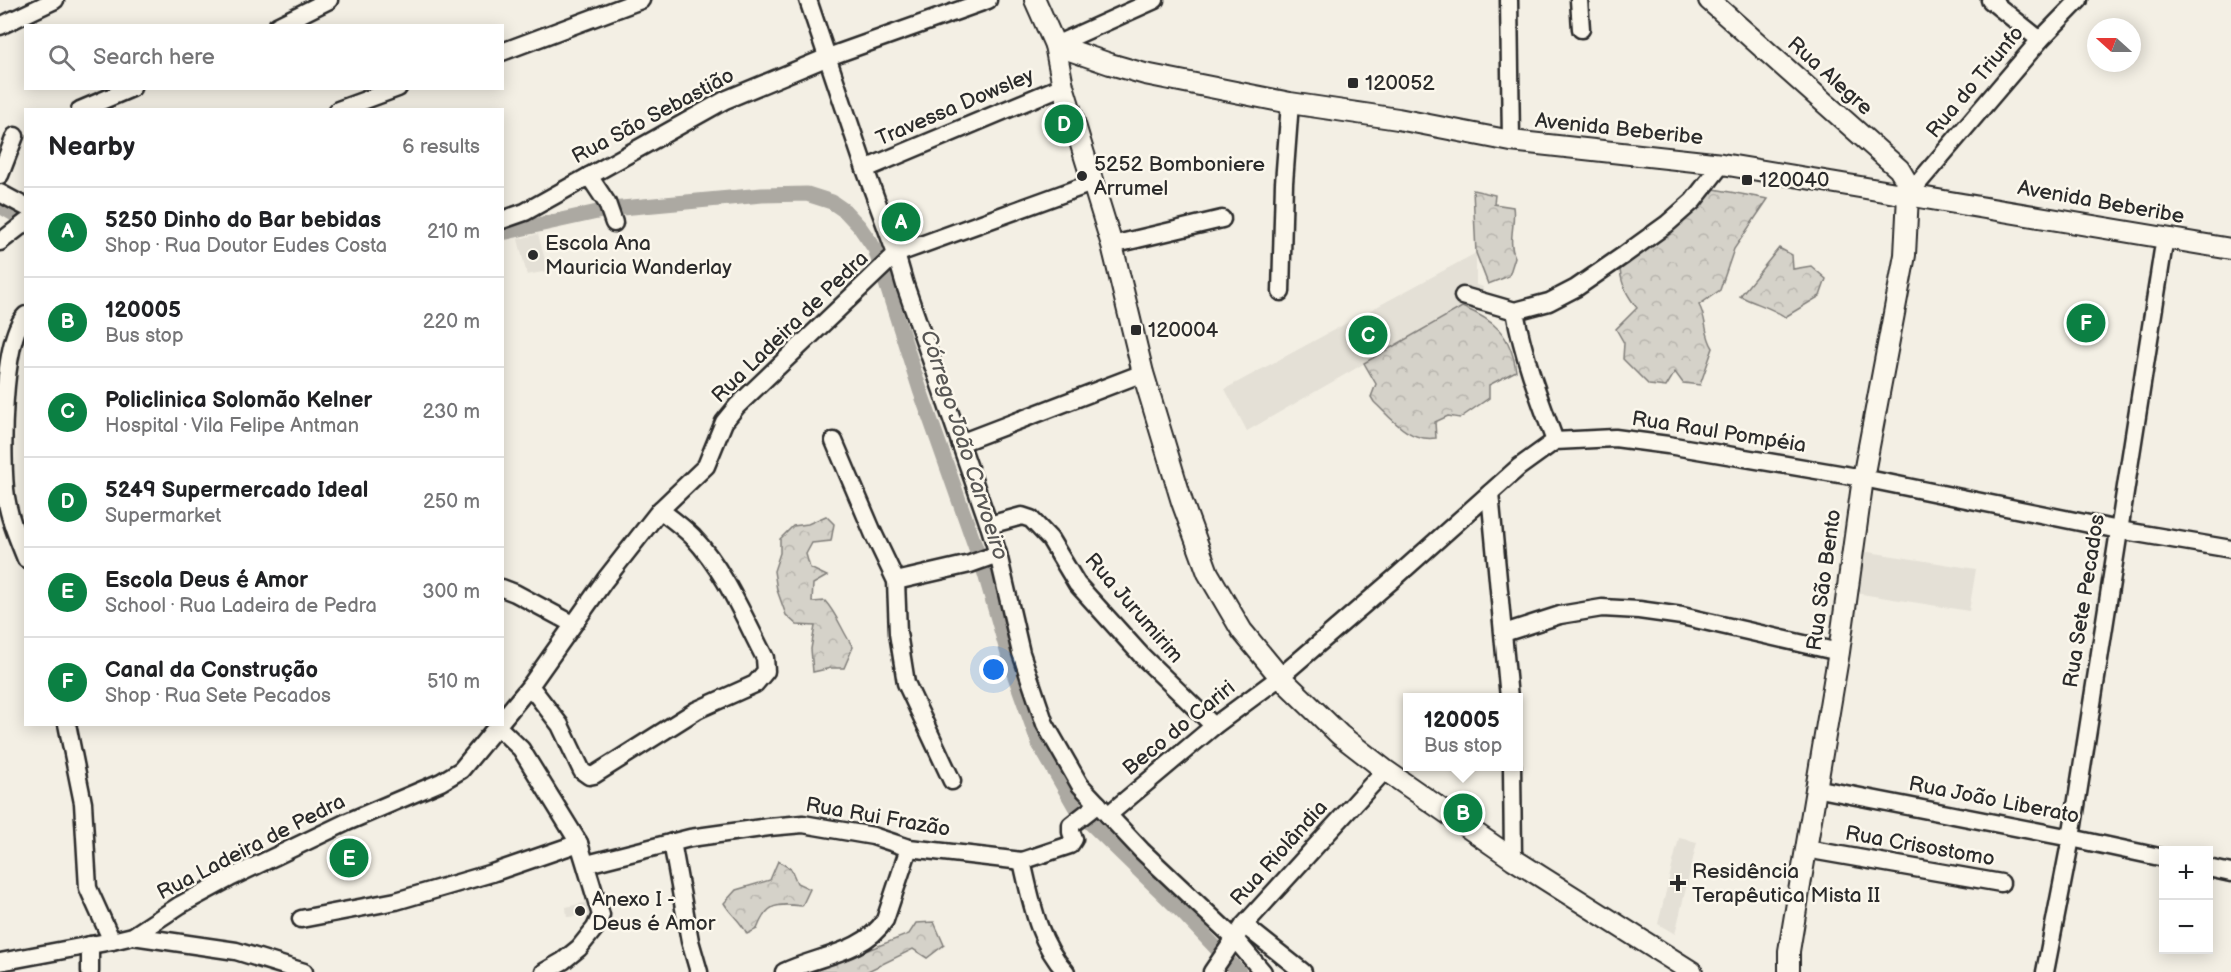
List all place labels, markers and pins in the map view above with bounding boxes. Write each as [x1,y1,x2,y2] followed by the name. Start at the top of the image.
[1365,71,1435,96] place label: 120052
[1346,76,1360,90] marker: 120052
[1044,102,1084,146] pin: D
[1094,152,1265,201] place label: 5252 Bomboniere Arrumel
[1759,168,1829,193] place label: 120040
[1075,169,1089,183] marker: 5252 Bomboniere Arrumel
[1740,173,1754,187] marker: 120040
[882,200,920,244] pin: A
[545,231,732,280] place label: Escola Ana Mauricia Wanderlay
[526,248,540,262] marker: Escola Ana Mauricia Wanderlay
[2066,300,2106,346] pin: F
[1348,312,1388,358] pin: C
[1148,318,1219,343] place label: 120004
[1129,323,1143,337] marker: 120004
[1444,790,1482,836] pin: B
[330,836,368,880] pin: E
[1692,859,1880,908] place label: Residência Terapêutica Mista II
[1669,874,1687,892] marker: Residência Terapêutica Mista II
[592,887,716,936] place label: Anexo I - Deus é Amor
[573,904,587,918] marker: Anexo I - Deus é Amor

